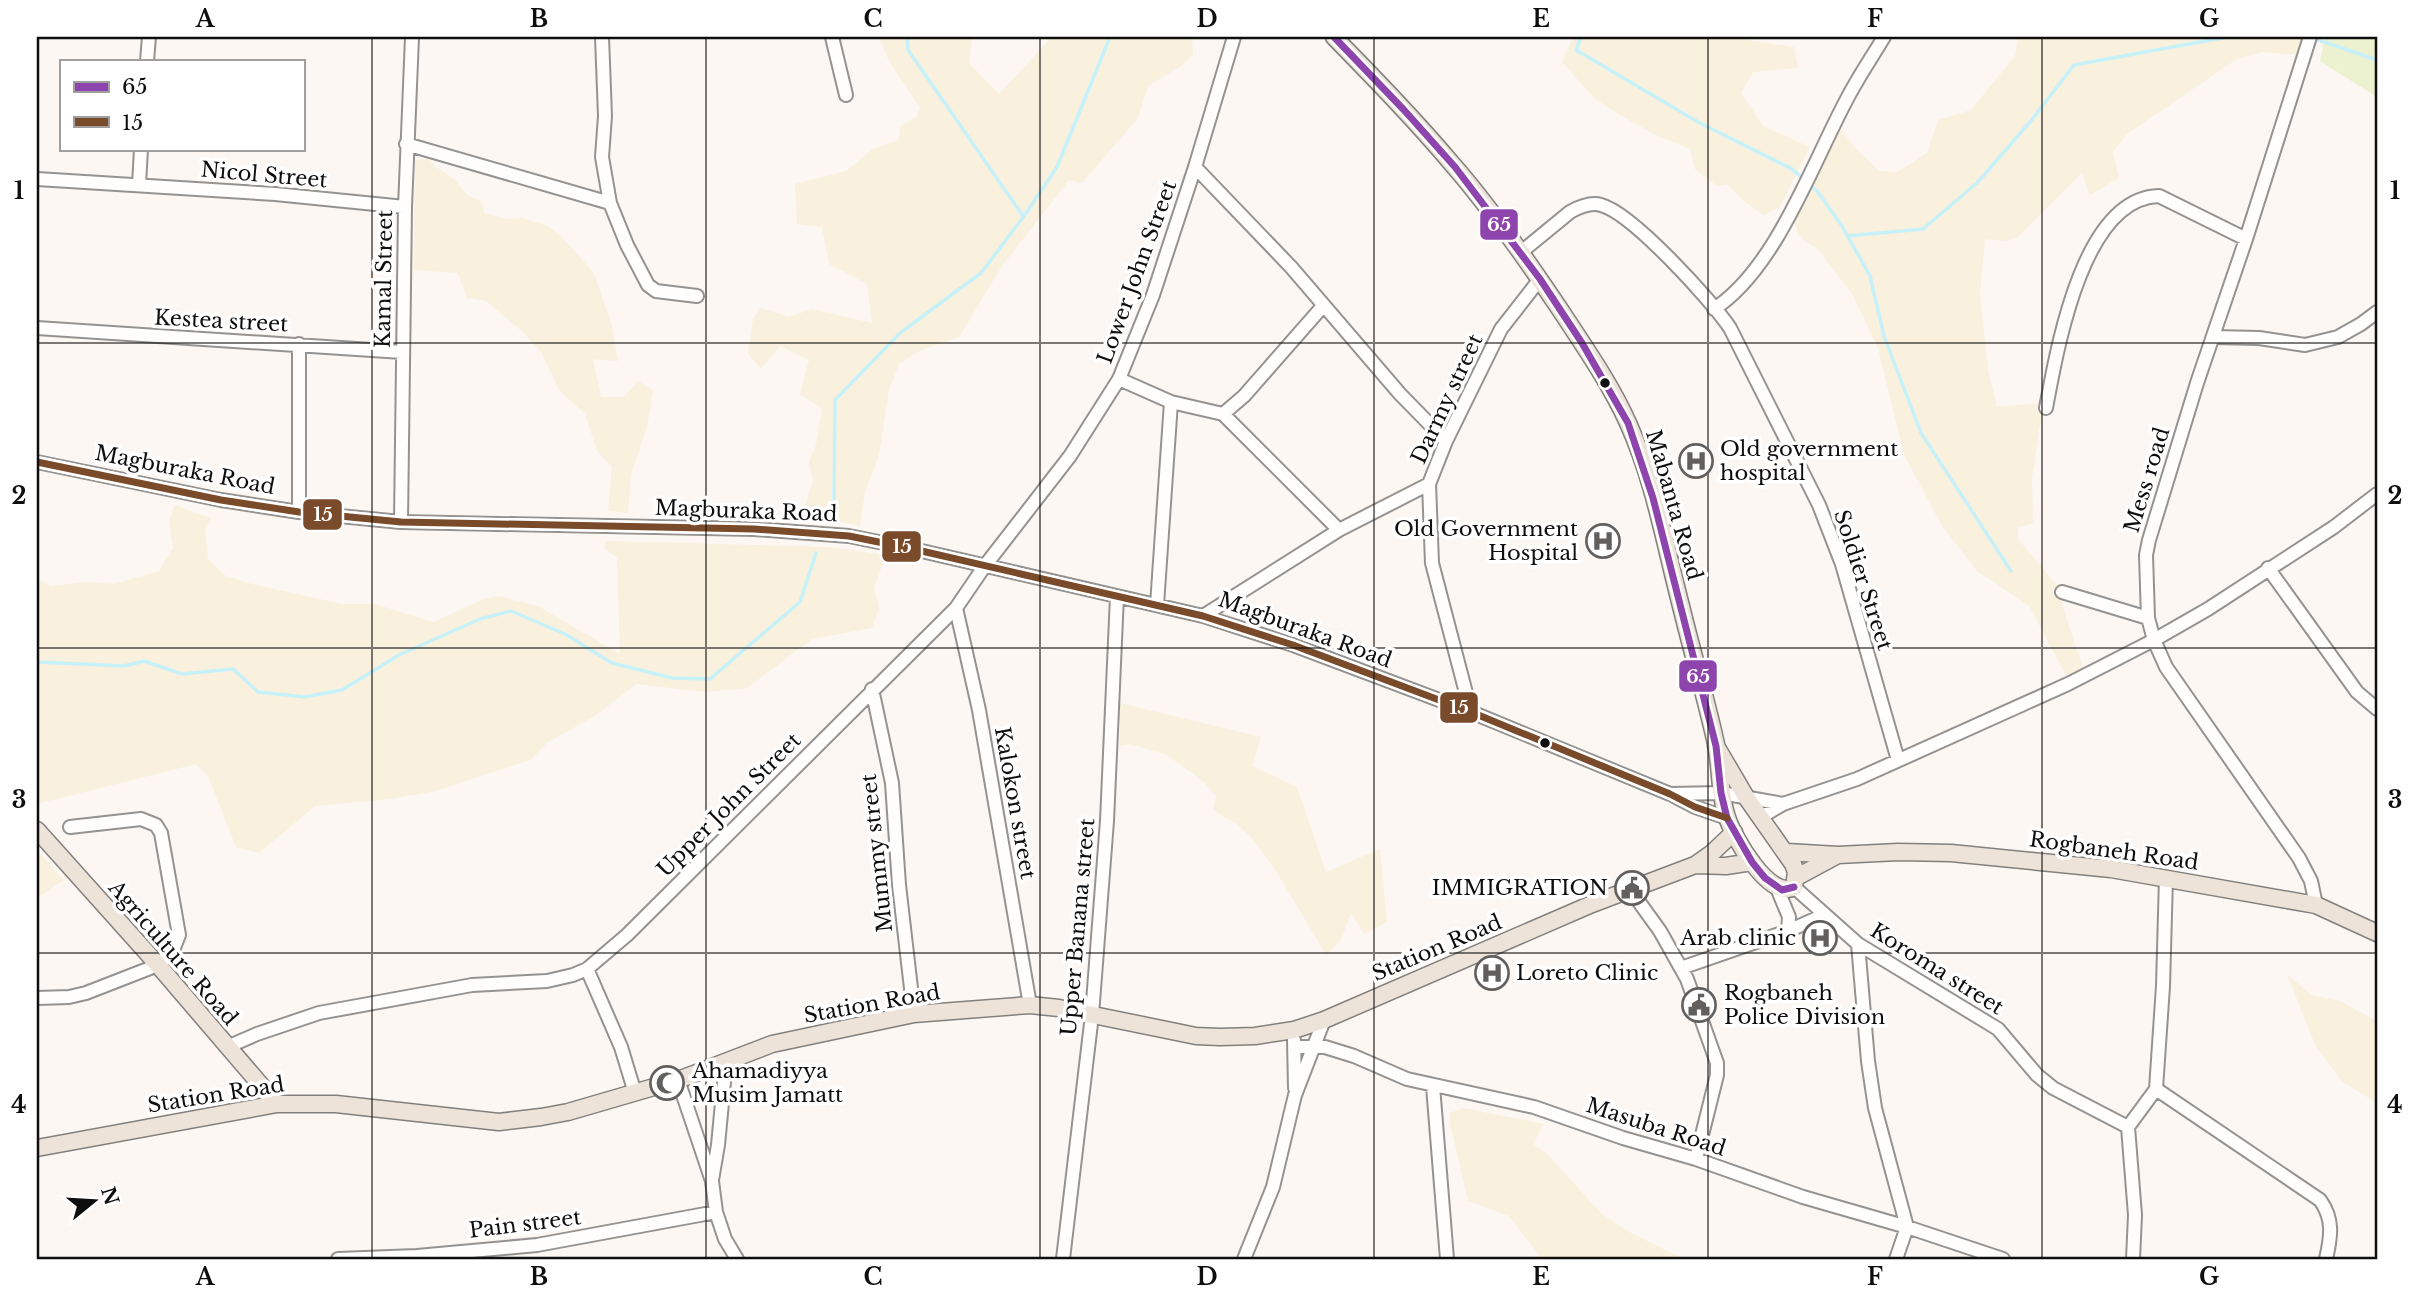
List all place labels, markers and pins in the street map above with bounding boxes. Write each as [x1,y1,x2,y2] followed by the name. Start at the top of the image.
[1598,376,1612,390] unlabelled marker
[1720,436,1898,486] place label: Old government hospital
[1677,442,1715,480] hospital icon: Old government hospital
[1394,516,1578,566] place label: Old Government Hospital
[1584,522,1622,560] hospital icon: Old Government Hospital
[1538,736,1552,750] unlabelled marker
[1613,869,1651,907] public building icon: IMMIGRATION
[1432,875,1608,901] place label: IMMIGRATION
[1801,919,1839,957] hospital icon: Arab clinic
[1679,925,1796,951] place label: Arab clinic
[1473,954,1511,992] hospital icon: Loreto Clinic
[1516,960,1658,986] place label: Loreto Clinic
[1724,980,1885,1030] place label: Rogbaneh Police Division
[1680,986,1718,1024] public building icon: Rogbaneh Police Division
[691,1058,843,1108] place label: Ahamadiyya Musim Jamatt
[648,1064,686,1102] mosque icon: Ahamadiyya Musim Jamatt

